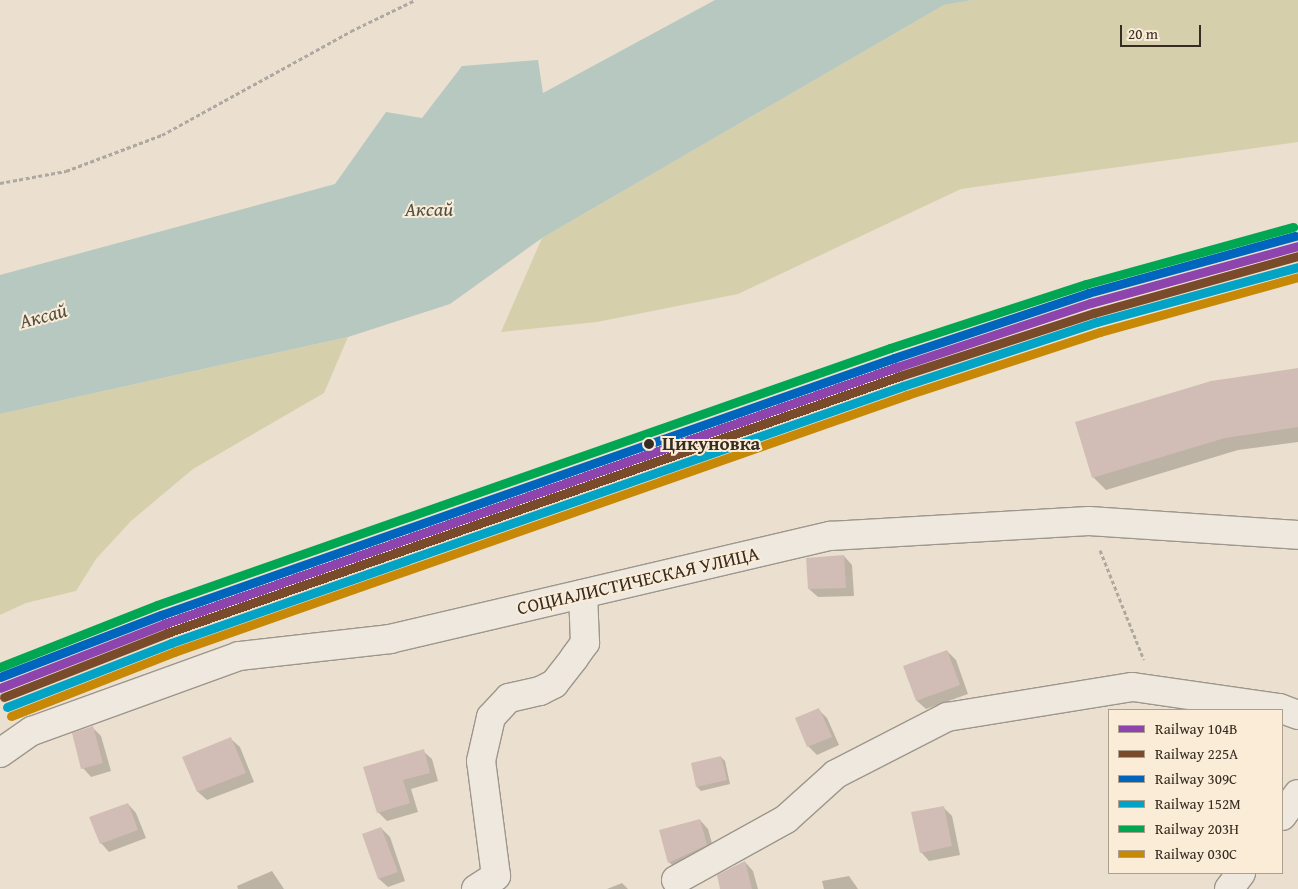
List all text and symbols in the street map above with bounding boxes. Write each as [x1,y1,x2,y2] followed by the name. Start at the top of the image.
[1123,15,1204,47] scale bar
[1128,23,1158,44] text: 20 m
[405,196,453,220] water label: Аксай
[16,297,70,333] water label: Аксай
[662,433,760,455] place label: Цикуновка
[640,435,658,453] marker: Цикуновка
[515,542,761,620] street label: СОЦИАЛИСТИЧЕСКАЯ УЛИЦА
[1108,709,1283,874] legend
[1155,718,1238,739] text: Railway 104В
[1155,743,1238,764] text: Railway 225А
[1155,768,1237,789] text: Railway 309С
[1155,793,1241,814] text: Railway 152М
[1155,818,1239,839] text: Railway 203Н
[1155,843,1237,864] text: Railway 030C

